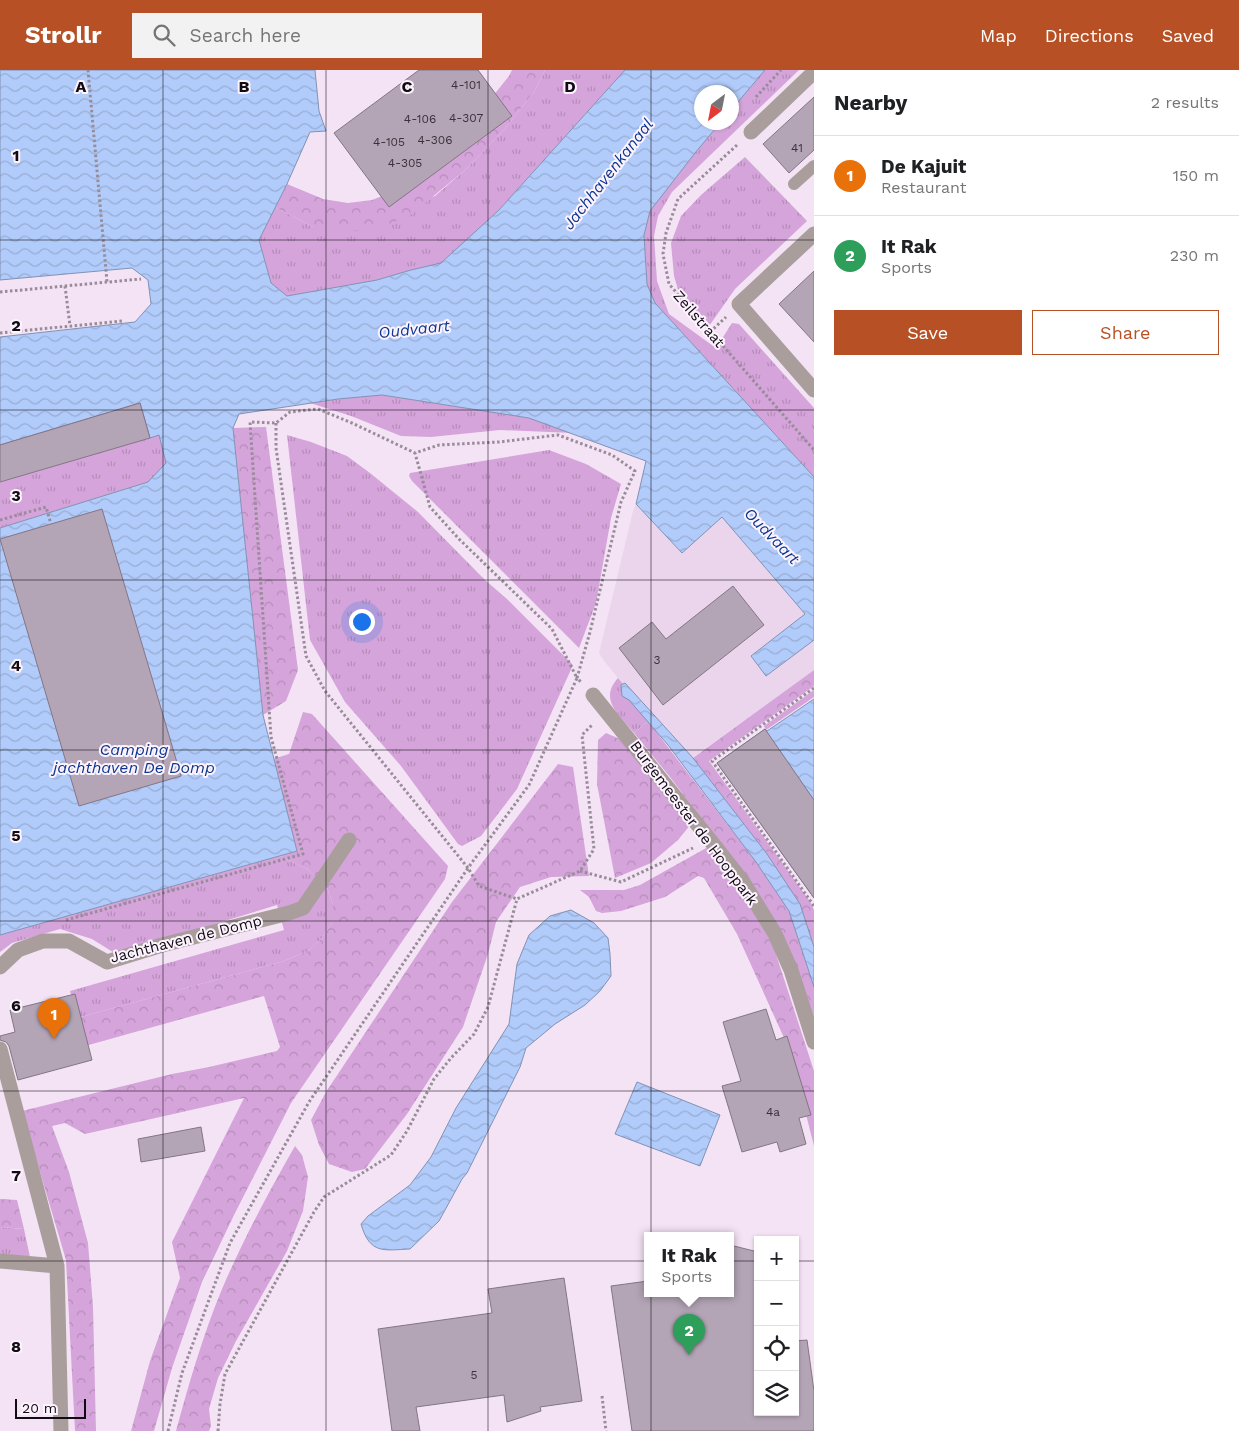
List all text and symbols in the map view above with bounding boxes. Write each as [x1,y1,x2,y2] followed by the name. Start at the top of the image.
[132,13,482,58] search box
[25,21,102,49] text: Strollr
[150,21,178,49] icon: search
[190,24,301,47] text: Search here
[980,25,1017,46] text: Map
[1045,25,1134,46] text: Directions
[1162,25,1214,46] text: Saved
[76,77,87,96] text: A
[239,77,250,96] text: B
[402,77,413,96] text: C
[564,77,576,96] text: D
[451,78,481,92] house number: 4-101
[694,85,739,130] north arrow
[834,90,907,115] text: Nearby
[1151,93,1219,112] text: 2 results
[449,111,483,125] house number: 4-307
[404,112,436,126] house number: 4-106
[559,115,657,233] water label: Jachhavenkanaal
[417,133,453,147] house number: 4-306
[373,135,405,149] house number: 4-105
[791,141,803,155] house number: 41
[13,146,19,165] text: 1
[881,155,966,178] text: De Kajuit
[388,156,422,170] house number: 4-305
[847,166,853,185] text: 1
[1173,166,1219,185] text: 150 m
[881,178,967,197] text: Restaurant
[881,235,937,258] text: It Rak
[845,246,855,265] text: 2
[1170,246,1219,265] text: 230 m
[881,258,932,277] text: Sports
[669,287,729,352] street label: Zeilstraat
[834,310,1022,355] button: Save
[1032,310,1219,355] button: Share
[11,316,21,335] text: 2
[378,316,451,342] water label: Oudvaart
[11,486,21,505] text: 3
[740,504,804,569] water label: Oudvaart
[349,609,375,635] your location
[654,653,661,667] house number: 3
[11,656,21,675] text: 4
[626,737,762,909] street label: Burgemeester de Hooppark
[50,740,215,777] water label: Camping jachthaven De Domp
[11,826,21,845] text: 5
[108,911,264,967] street label: Jachthaven de Domp
[11,996,21,1015] text: 6
[38,998,70,1039] pin: 1
[766,1105,780,1119] house number: 4a
[11,1166,21,1185] text: 7
[644,1232,734,1297] popup
[754,1236,799,1416] map controls
[754,1236,799,1281] button: +
[661,1244,717,1267] text: It Rak
[661,1267,712,1286] text: Sports
[754,1281,799,1326] button: −
[673,1314,705,1355] pin: 2
[754,1326,799,1371] button: locate
[11,1337,21,1356] text: 8
[471,1368,478,1382] house number: 5
[754,1371,799,1416] button: layers
[15,1396,86,1419] scale bar
[22,1400,57,1416] text: 20 m

